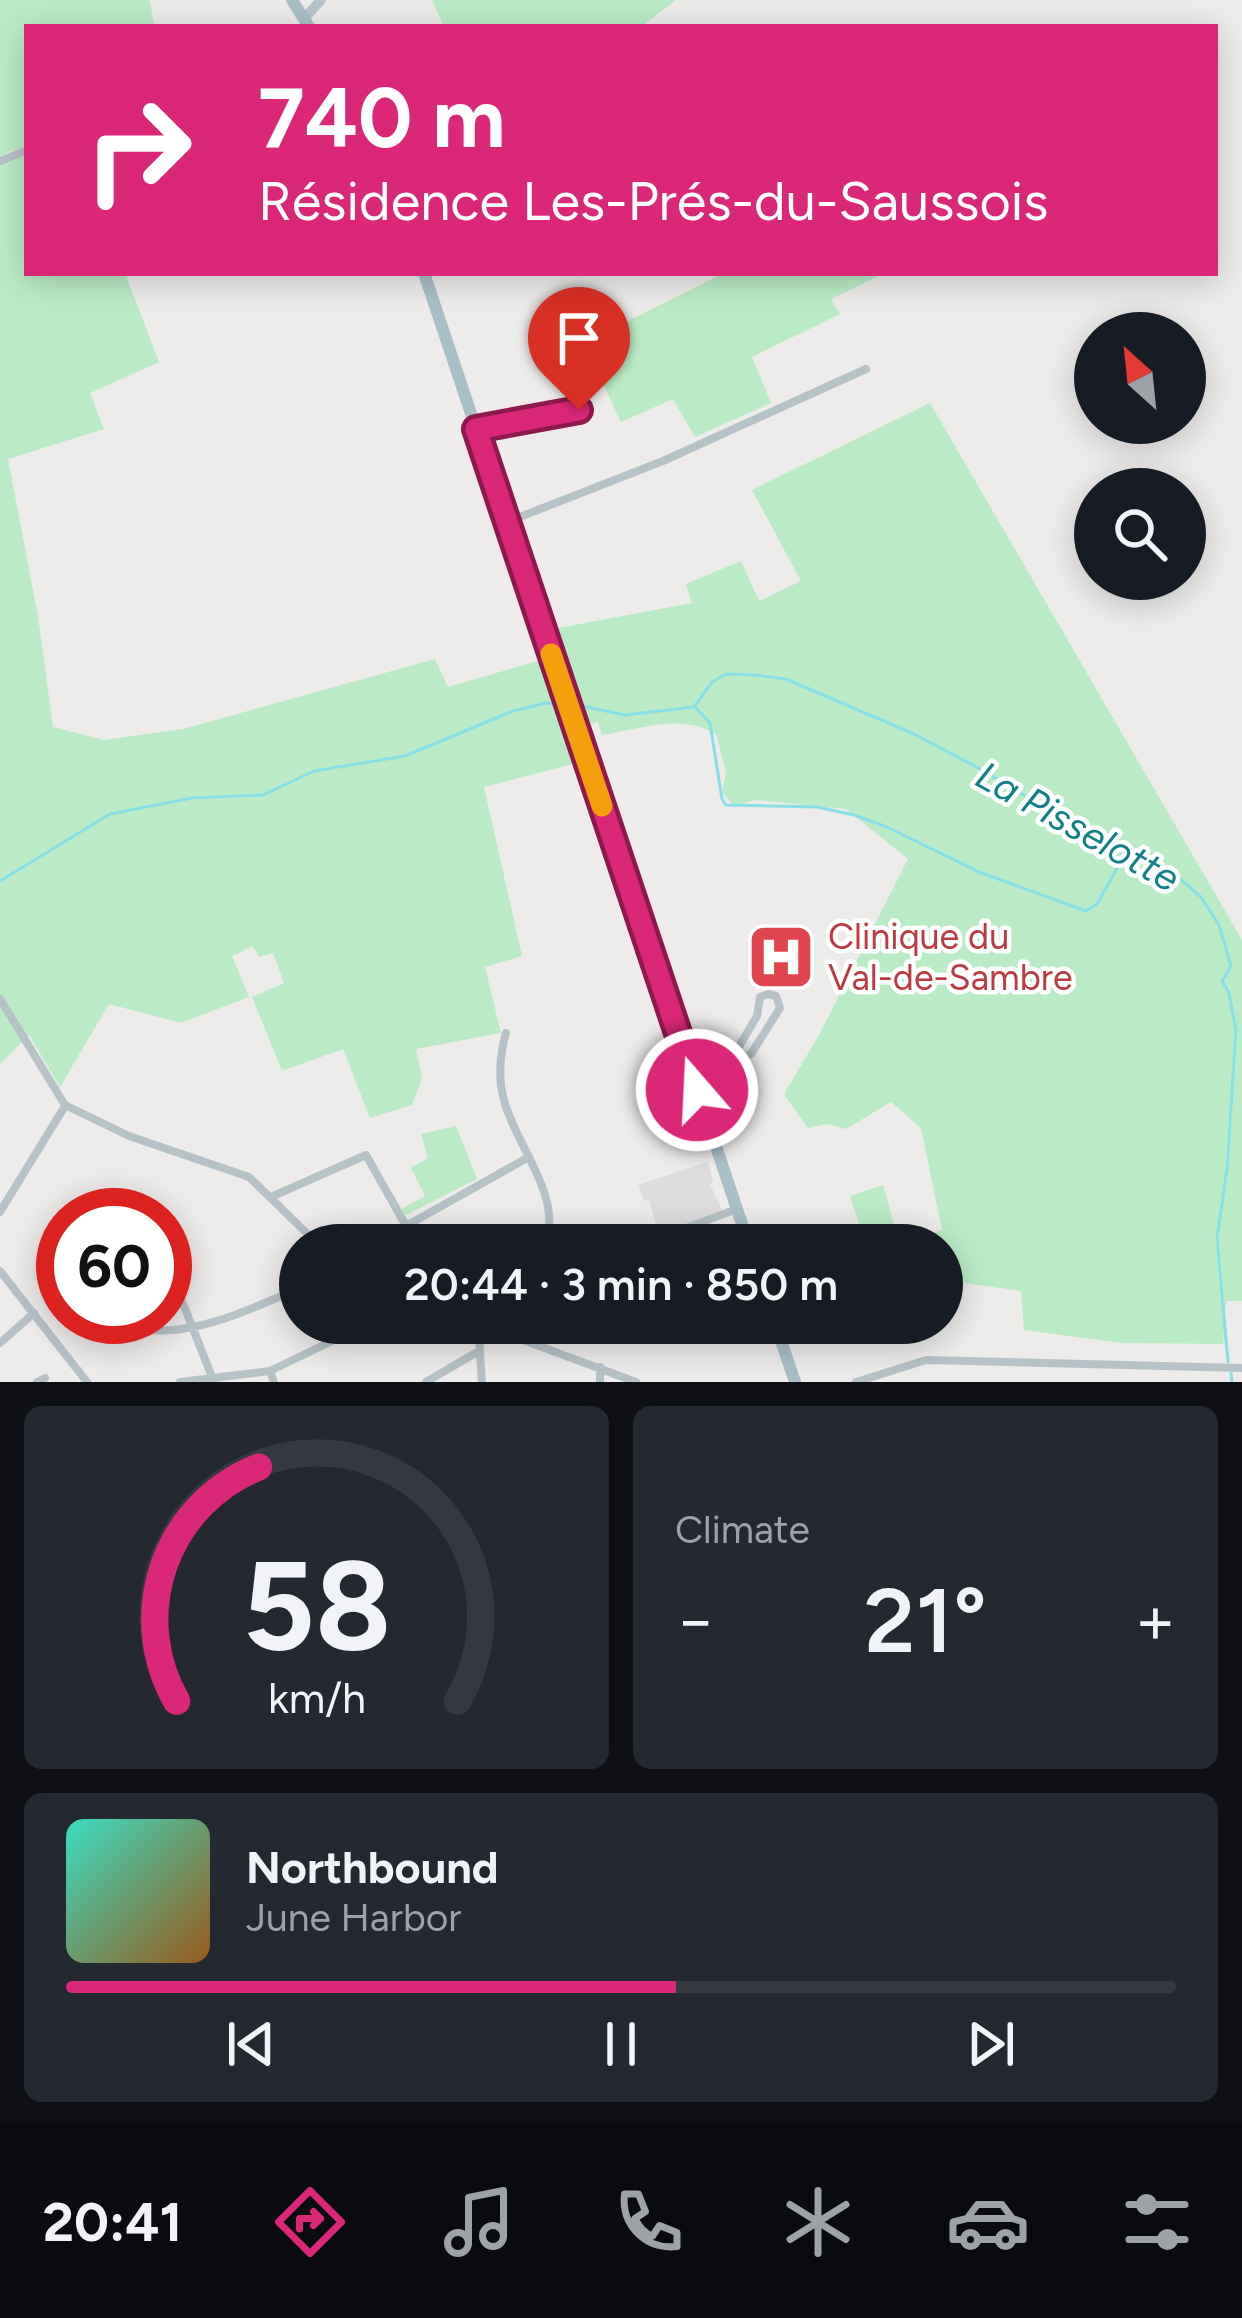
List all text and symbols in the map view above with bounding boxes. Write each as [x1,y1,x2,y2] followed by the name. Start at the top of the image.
[258,67,506,168] text: 740 m
[60,72,216,228] icon: right
[258,169,1049,234] text: Résidence Les-Prés-du-Saussois
[528,287,630,410] pin
[546,305,612,371] icon: arrive
[1074,312,1206,444] north arrow
[1074,312,1206,600] map controls
[1074,468,1206,600] button: search
[968,751,1188,902] water label: La Pisselotte
[828,915,1073,999] place label: Clinique du Val-de-Sambre
[746,922,816,992] hospital icon: Clinique du Val-de-Sambre
[634,1027,760,1153] position arrow
[36,1188,192,1344] speed limit sign: 60
[404,1257,838,1311] text: 20:44 · 3 min · 850 m
[675,1506,810,1553] text: Climate
[242,1531,391,1681] text: 58
[864,1566,987,1675] text: 21°
[675,1580,716,1660] text: −
[1135,1580,1176,1660] text: +
[268,1671,365,1723] text: km/h
[246,1840,499,1894] text: Northbound
[246,1894,462,1941] text: June Harbor
[218,2011,284,2077] icon: previous
[588,2011,654,2077] icon: pause
[958,2011,1024,2077] icon: next
[268,2180,352,2264] icon: directions
[437,2180,521,2264] icon: music
[607,2180,691,2264] icon: phone
[776,2180,860,2264] icon: climate
[946,2180,1030,2264] icon: car
[1115,2180,1199,2264] icon: filters
[43,2190,182,2255] text: 20:41

